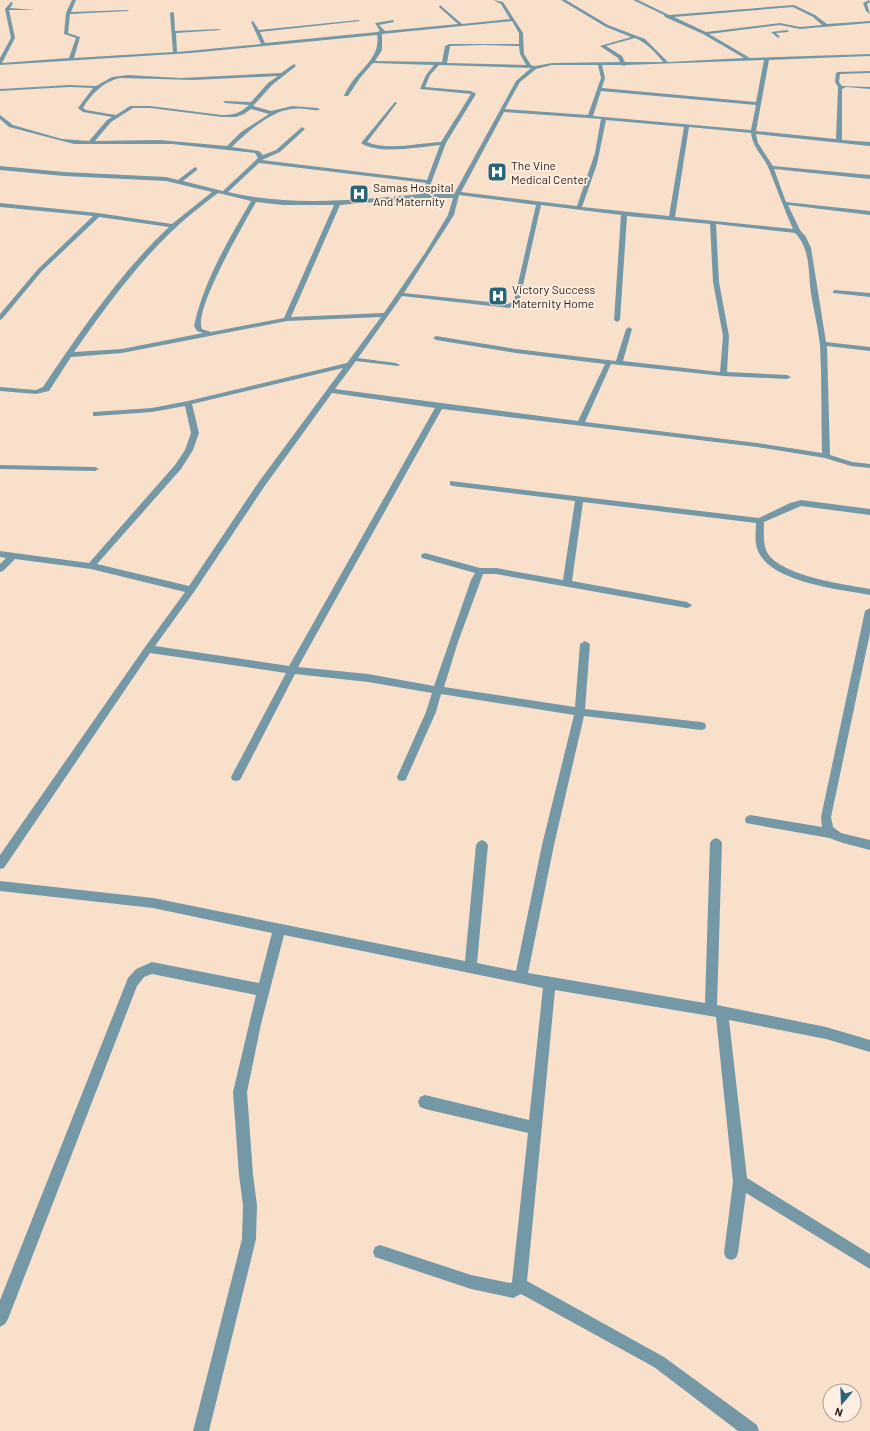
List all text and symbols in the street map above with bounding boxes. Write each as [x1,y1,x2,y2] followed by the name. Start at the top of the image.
[511,158,589,186] place label: The Vine Medical Center
[486,161,508,183] hospital icon: The Vine Medical Center
[373,180,453,208] place label: Samas Hospital And Maternity
[348,183,370,205] hospital icon: Samas Hospital And Maternity
[512,282,595,310] place label: Victory Success Maternity Home
[487,285,509,307] hospital icon: Victory Success Maternity Home
[822,1383,862,1423] north arrow
[833,1406,844,1420] text: N

